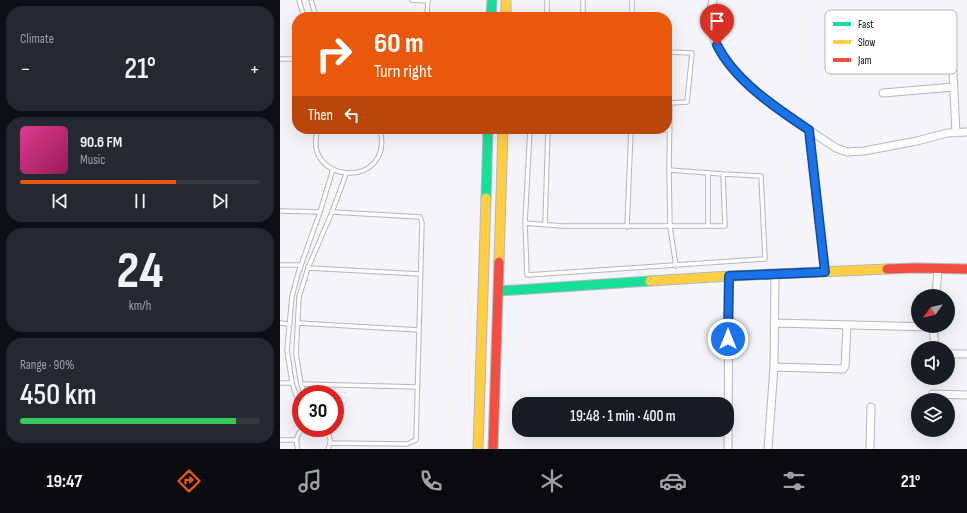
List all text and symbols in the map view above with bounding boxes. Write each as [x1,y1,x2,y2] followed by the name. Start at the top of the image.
[700,4,734,45] pin
[706,10,728,32] icon: arrive
[825,10,957,74] legend
[858,18,874,31] text: Fast
[374,27,423,60] text: 60 m
[308,28,360,80] icon: right
[20,31,54,47] text: Climate
[858,36,875,49] text: Slow
[124,51,156,87] text: 21°
[857,54,872,67] text: Jam
[20,56,31,83] text: −
[249,56,260,83] text: +
[374,61,432,82] text: Turn right
[341,104,363,126] icon: left
[308,106,333,125] text: Then
[80,133,122,152] text: 90.6 FM
[80,152,105,168] text: Music
[49,190,71,212] icon: previous
[129,190,151,212] icon: pause
[209,190,231,212] icon: next
[117,240,163,303] text: 24
[911,289,955,333] north arrow
[911,289,955,437] map controls
[129,298,151,314] text: km/h
[707,318,749,360] position arrow
[911,341,955,385] button: sound
[20,357,74,373] text: Range · 90%
[20,377,97,413] text: 450 km
[292,385,344,437] speed limit sign: 30
[911,393,955,437] button: layers
[570,407,676,426] text: 19:48 · 1 min · 400 m
[175,467,203,495] icon: directions
[296,467,324,495] icon: music
[417,467,445,495] icon: phone
[538,467,566,495] icon: climate
[659,467,687,495] icon: car
[780,467,808,495] icon: filters
[46,471,82,492] text: 19:47
[901,471,920,492] text: 21°

